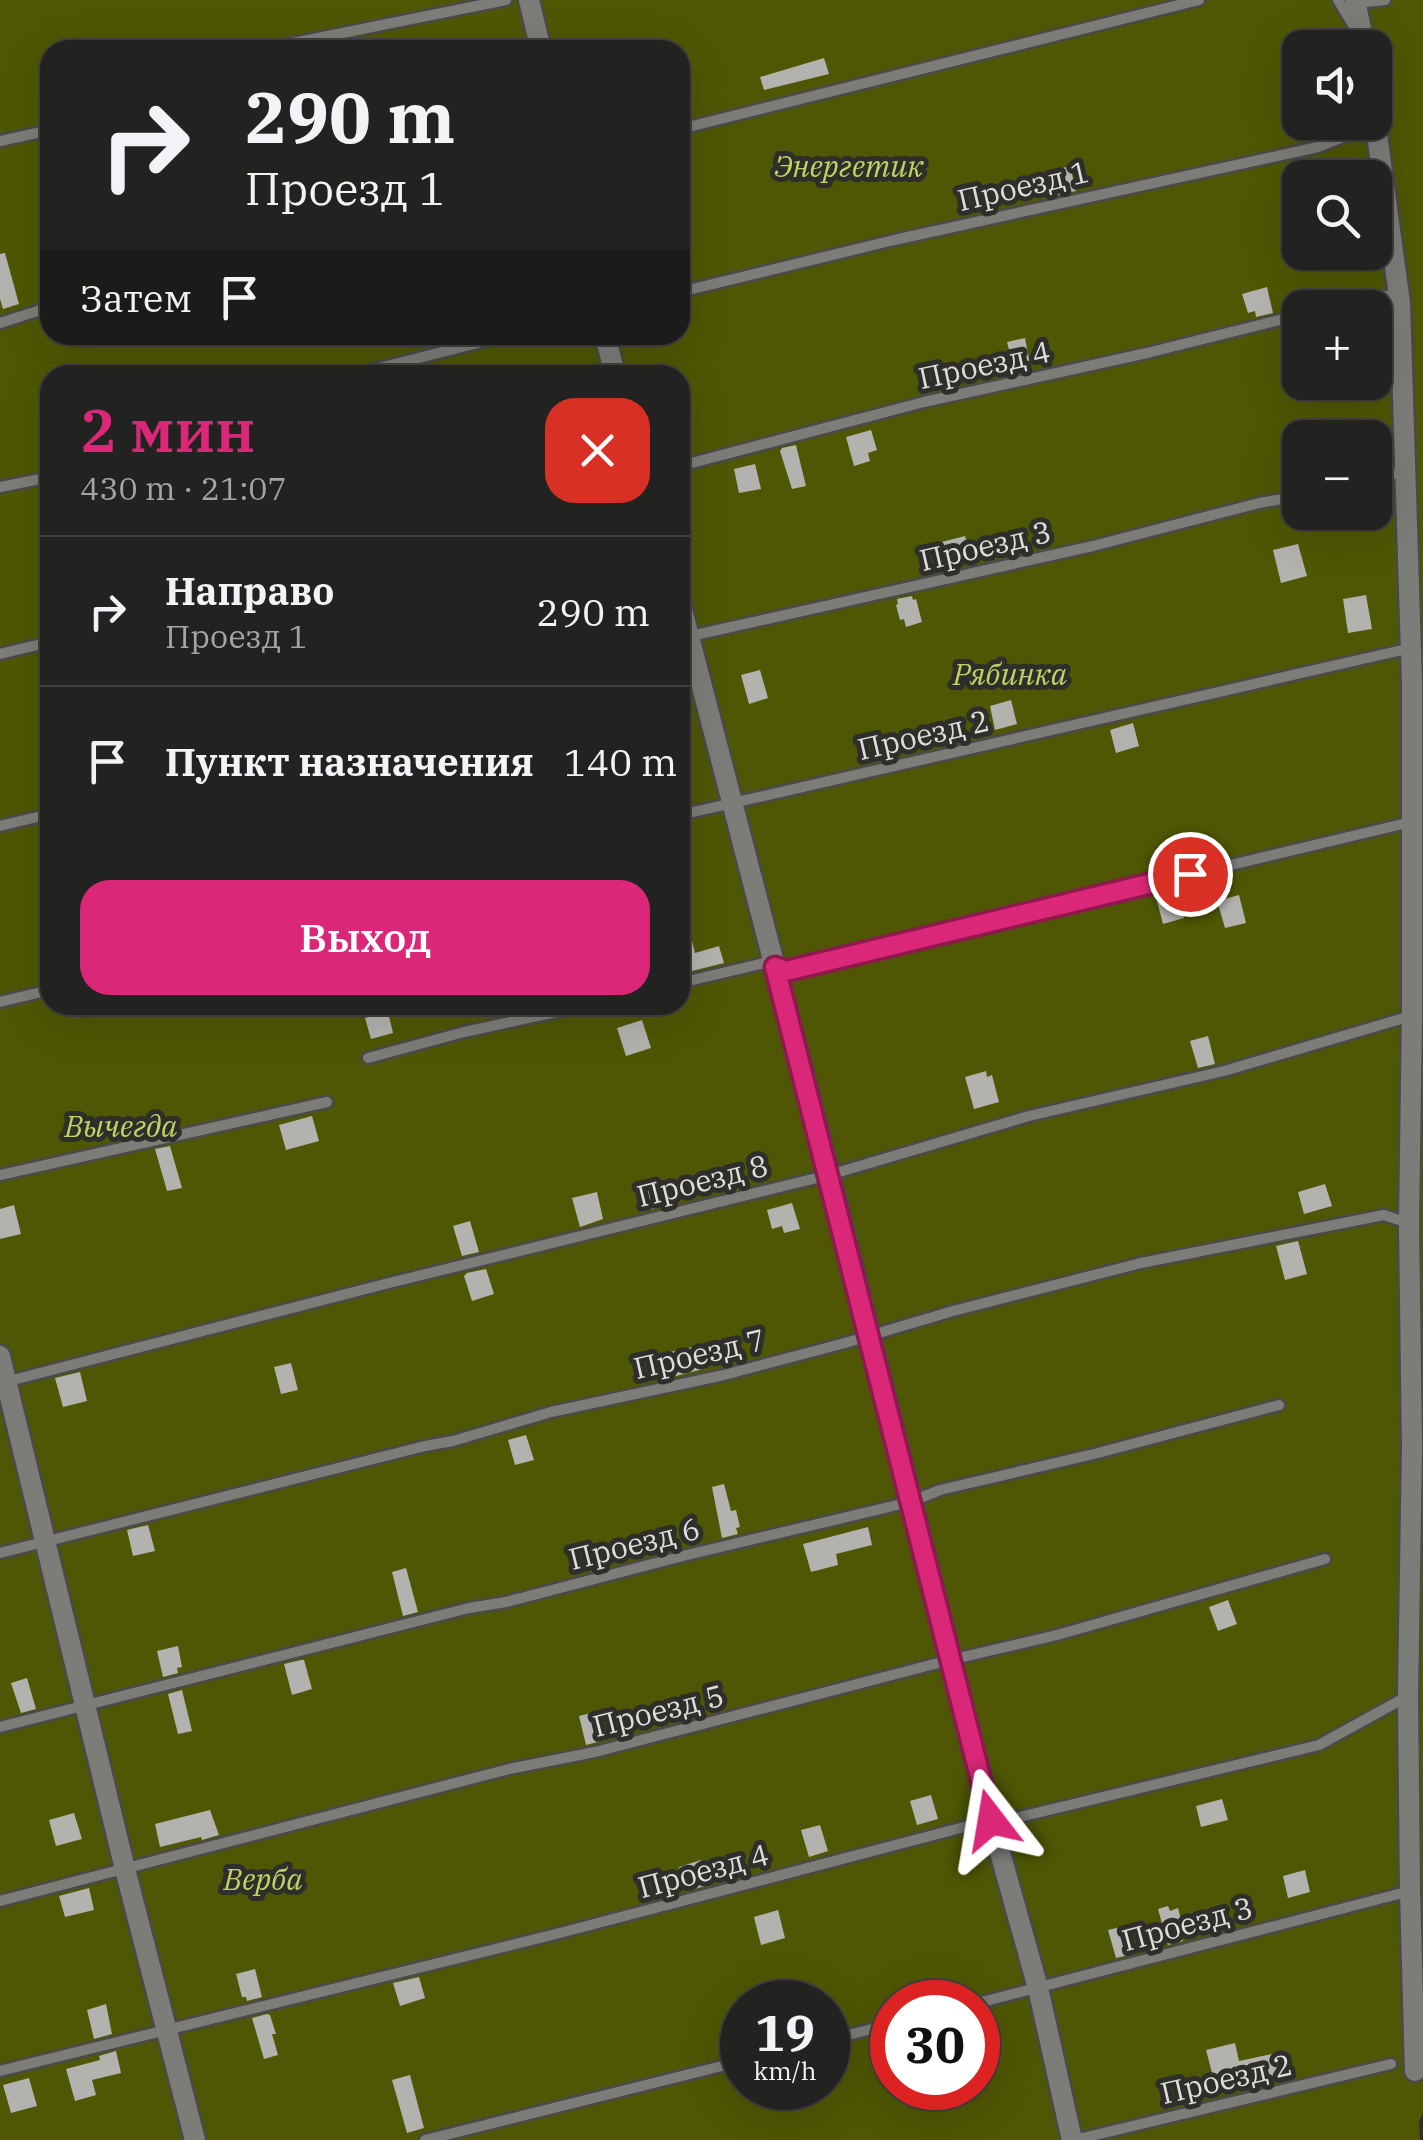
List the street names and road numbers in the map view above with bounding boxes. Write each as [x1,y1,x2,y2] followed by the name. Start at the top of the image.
[953,151,1093,219] street label: Проезд 1
[915,331,1053,397] street label: Проезд 4
[915,511,1055,579] street label: Проезд 3
[853,700,993,768] street label: Проезд 2
[632,1145,772,1215] street label: Проезд 8
[629,1319,769,1387] street label: Проезд 7
[564,1508,704,1578] street label: Проезд 6
[588,1675,728,1745] street label: Проезд 5
[633,1834,773,1906] street label: Проезд 4
[1117,1887,1257,1959] street label: Проезд 3
[1156,2044,1296,2112] street label: Проезд 2

